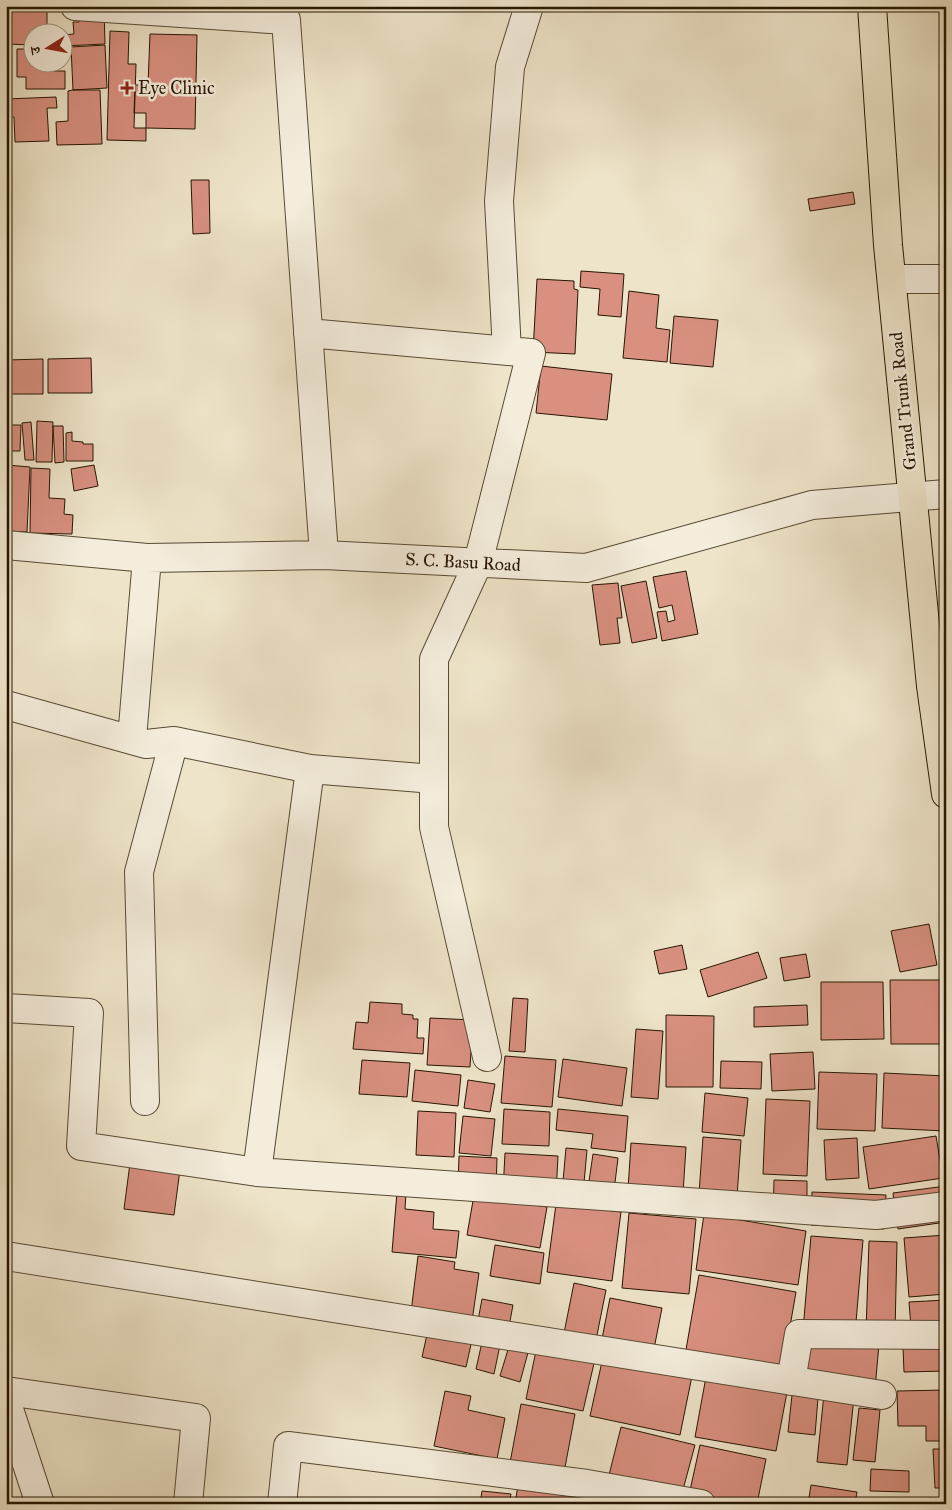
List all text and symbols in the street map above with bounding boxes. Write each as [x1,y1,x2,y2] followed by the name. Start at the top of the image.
[22,22,72,72] north arrow
[27,44,45,56] text: उ
[138,77,215,99] place label: Eye Clinic
[120,81,134,95] marker: Eye Clinic
[885,331,921,471] street label: Grand Trunk Road
[405,548,521,576] street label: S. C. Basu Road

